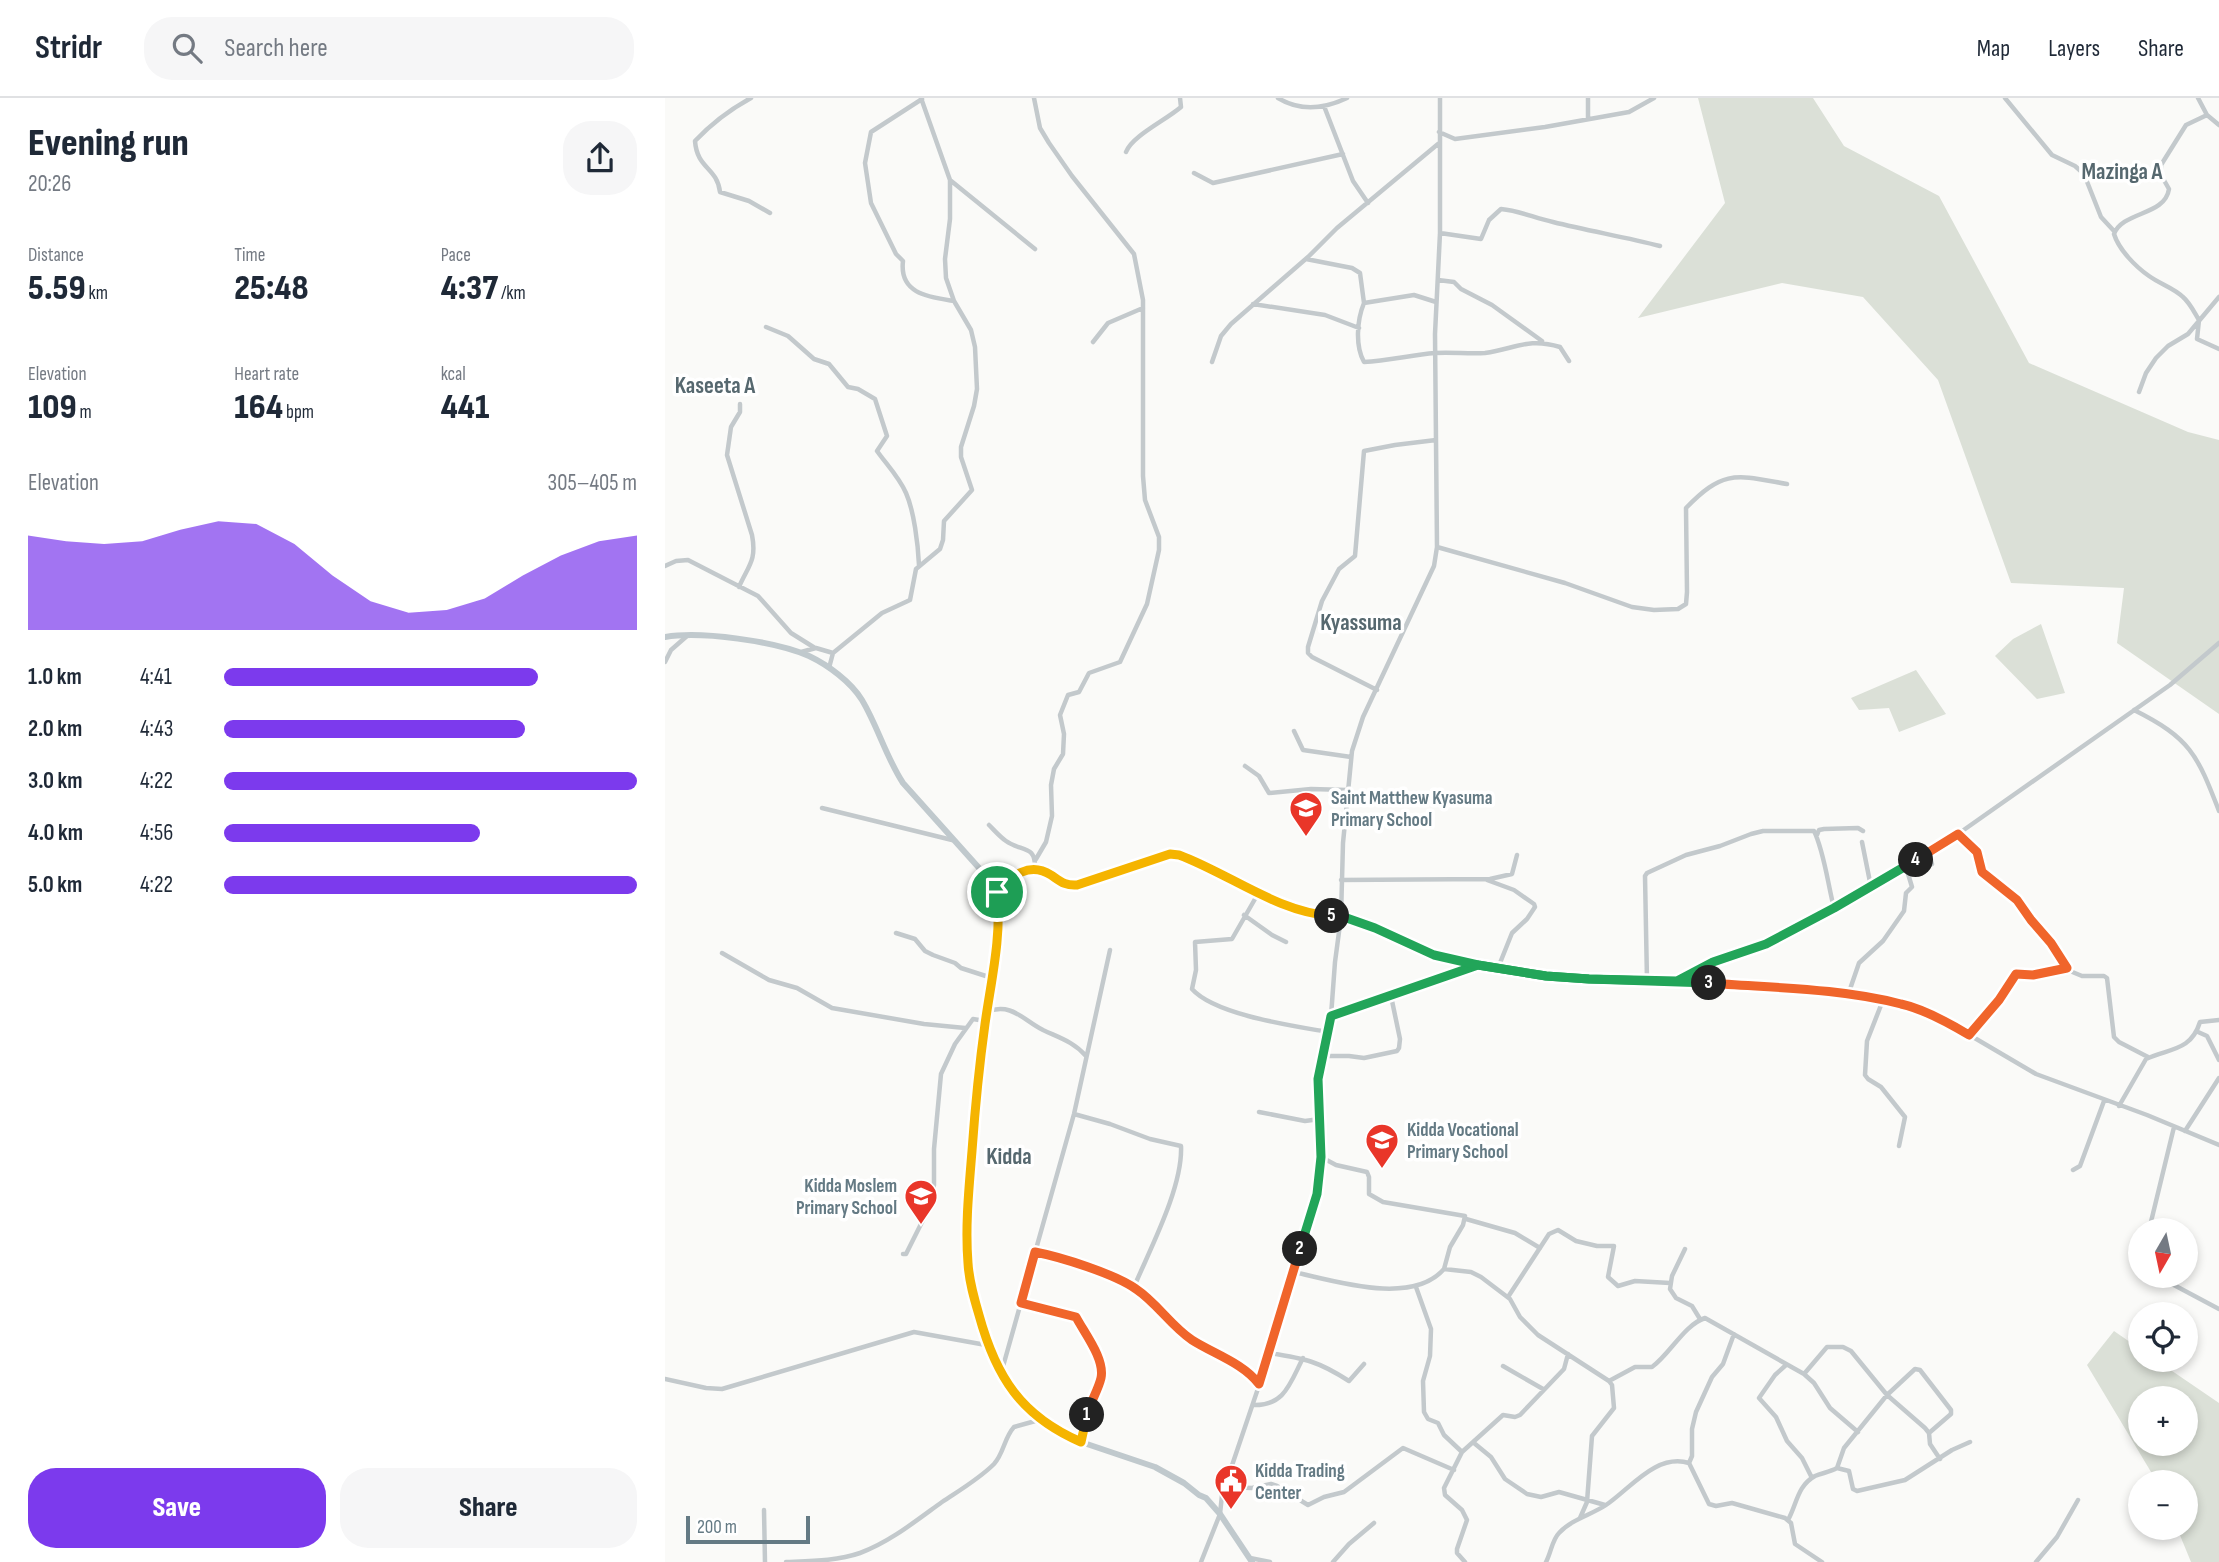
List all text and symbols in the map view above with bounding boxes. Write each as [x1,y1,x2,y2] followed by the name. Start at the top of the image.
[144,17,634,80] search box
[35,28,102,68] text: Stridr
[168,29,206,67] icon: search
[224,33,328,64] text: Search here
[1977,34,2010,63] text: Map
[2048,34,2100,63] text: Layers
[2138,34,2184,63] text: Share
[28,121,189,166] text: Evening run
[563,121,637,195] button: share
[2081,158,2164,186] district label: Mazinga A
[28,170,71,198] text: 20:26
[28,244,84,267] text: Distance
[234,244,265,267] text: Time
[441,244,471,267] text: Pace
[28,267,86,310] text: 5.59
[234,267,308,310] text: 25:48
[441,267,498,310] text: 4:37
[86,282,108,305] text: km
[498,282,526,305] text: /km
[28,363,87,386] text: Elevation
[234,363,299,386] text: Heart rate
[441,363,466,386] text: kcal
[675,372,756,400] district label: Kaseeta A
[28,386,77,429] text: 109
[234,386,283,429] text: 164
[441,386,489,429] text: 441
[77,401,92,424] text: m
[283,401,314,424] text: bpm
[28,469,99,497] text: Elevation
[548,469,637,497] text: 305–405 m
[1320,609,1402,637] district label: Kyassuma
[28,663,82,691] text: 1.0 km
[140,663,172,691] text: 4:41
[28,715,82,743] text: 2.0 km
[140,715,173,743] text: 4:43
[28,767,83,795] text: 3.0 km
[140,767,173,795] text: 4:22
[1331,787,1492,832] place label: Saint Matthew Kyasuma Primary School
[1287,789,1325,838] school or university icon: Saint Matthew Kyasuma Primary School
[28,819,83,847] text: 4.0 km
[140,819,173,847] text: 4:56
[1899,842,1933,878] pin: 4
[1911,848,1920,871] text: 4
[967,862,1027,922] pin
[28,871,82,899] text: 5.0 km
[140,871,173,899] text: 4:22
[978,873,1016,911] icon: arrive
[1315,898,1349,934] pin: 5
[1327,904,1336,927] text: 5
[1691,966,1727,1001] pin: 3
[1704,971,1713,994] text: 3
[1407,1119,1519,1164] place label: Kidda Vocational Primary School
[1363,1121,1401,1170] school or university icon: Kidda Vocational Primary School
[986,1143,1032,1171] district label: Kidda
[796,1175,897,1220] place label: Kidda Moslem Primary School
[902,1177,940,1226] school or university icon: Kidda Moslem Primary School
[2128,1218,2198,1288] north arrow
[2128,1218,2198,1540] map controls
[1283,1232,1317,1266] pin: 2
[1295,1237,1304,1260] text: 2
[2128,1302,2198,1372] button: locate
[2128,1386,2198,1456] button: +
[1069,1398,1105,1432] pin: 1
[1083,1403,1090,1426] text: 1
[1255,1460,1345,1505] place label: Kidda Trading Center
[1212,1462,1250,1511] public building icon: Kidda Trading Center
[28,1468,326,1548] button: Save
[340,1468,637,1548] button: Share
[2128,1470,2198,1540] button: −
[686,1513,810,1545] scale bar
[697,1516,737,1539] text: 200 m

